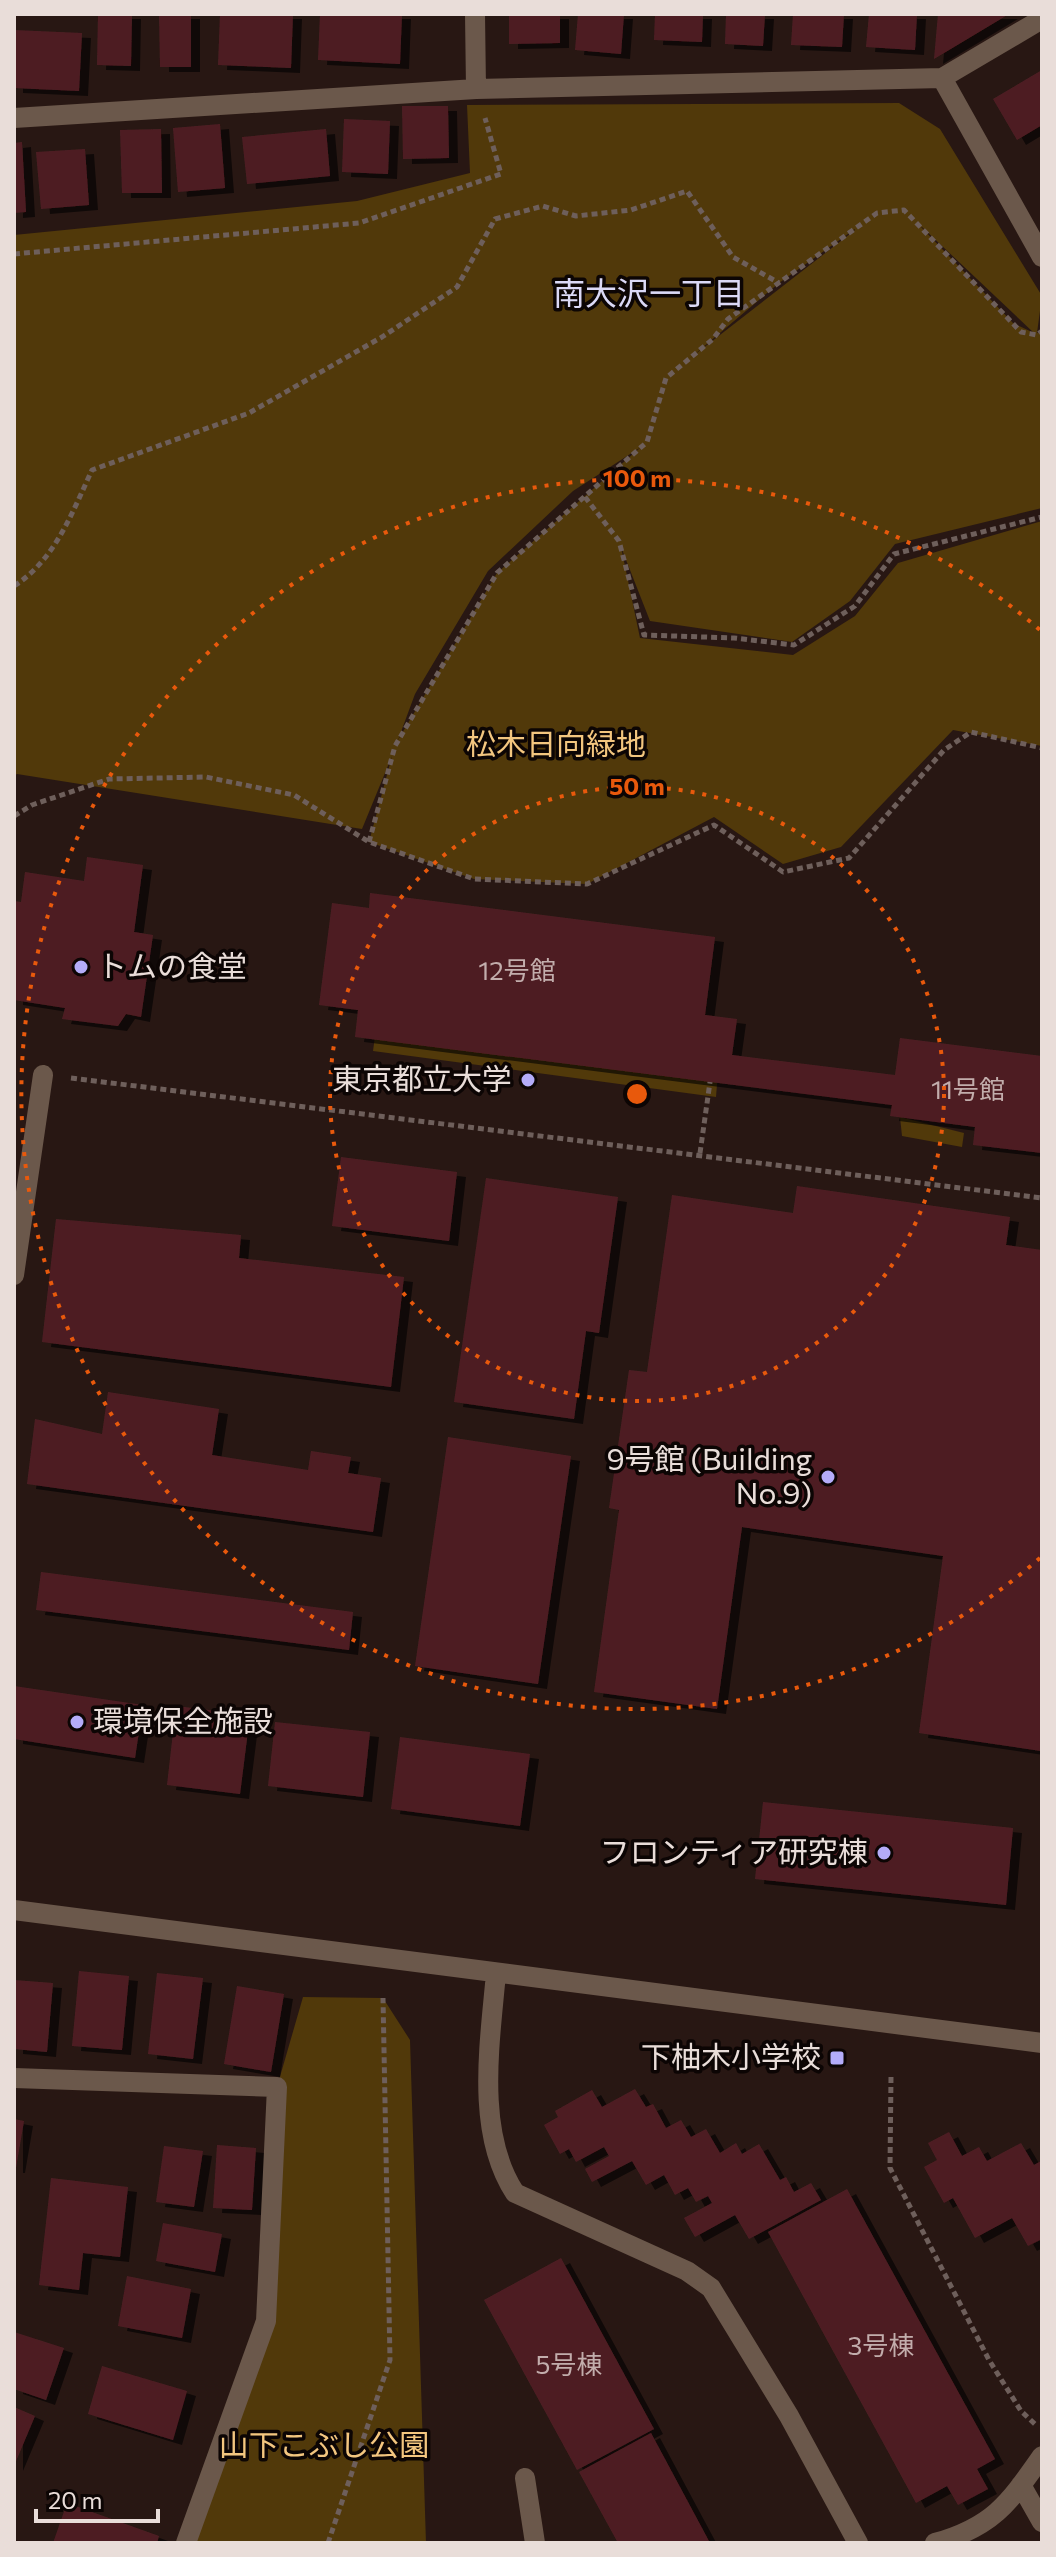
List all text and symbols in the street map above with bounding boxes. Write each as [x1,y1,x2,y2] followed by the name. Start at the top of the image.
[553,272,745,312] district label: 南大沢一丁目
[603,463,671,492] text: 100 m
[466,724,646,761] park label: 松木日向緑地
[609,771,665,800] text: 50 m
[97,946,247,983] place label: トムの食堂
[478,954,556,985] house number: 12号館
[72,958,90,976] marker: トムの食堂
[332,1059,512,1096] place label: 東京都立大学
[519,1071,537,1089] marker: 東京都立大学
[931,1073,1005,1104] house number: 11号館
[623,1080,651,1108] centre of rings
[607,1439,812,1510] place label: 9号館 (Building No.9)
[819,1468,837,1486] marker: 9号館 (Building No.9)
[93,1701,273,1738] place label: 環境保全施設
[68,1713,86,1731] marker: 環境保全施設
[600,1832,868,1869] place label: フロンティア研究棟
[875,1844,893,1862] marker: フロンティア研究棟
[641,2037,821,2074] place label: 下柚木小学校
[828,2049,846,2067] marker: 下柚木小学校
[848,2329,914,2360] house number: 3号棟
[536,2348,602,2379] house number: 5号棟
[219,2425,429,2462] park label: 山下こぶし公園
[36,2473,158,2523] scale bar
[48,2485,102,2514] text: 20 m

